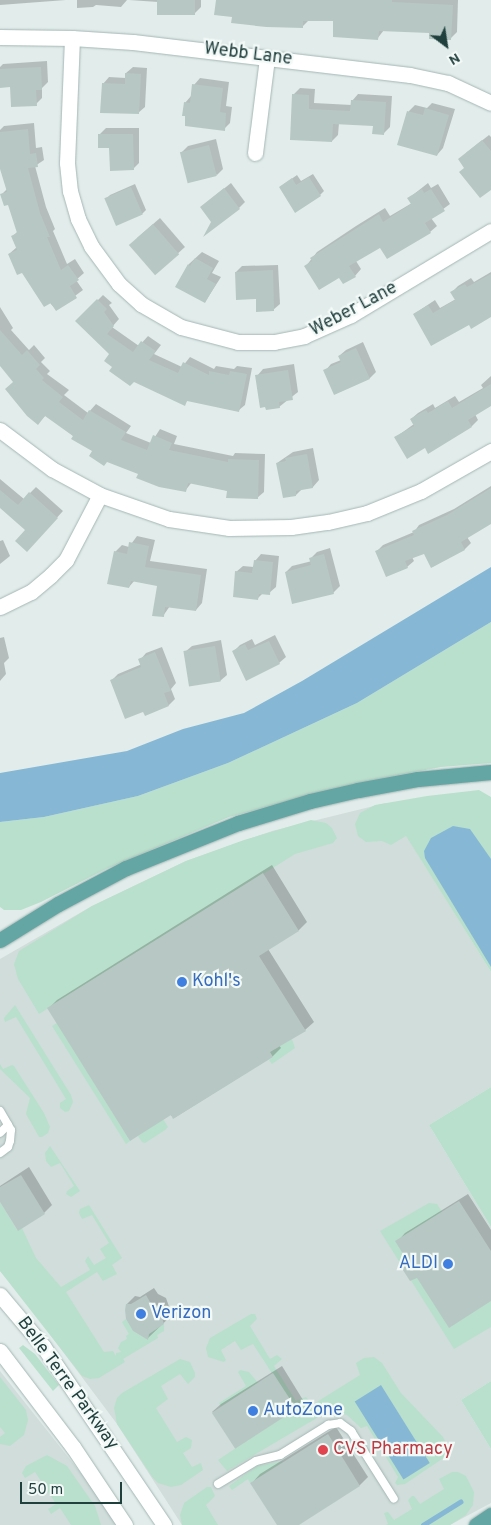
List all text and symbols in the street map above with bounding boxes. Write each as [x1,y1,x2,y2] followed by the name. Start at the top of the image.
[421,20,471,70] north arrow
[203,39,293,71] street label: Webb Lane
[445,48,463,68] text: N
[307,278,401,342] street label: Weber Lane
[192,971,241,993] place label: Kohl's
[176,976,188,988] marker: Kohl's
[399,1253,438,1275] place label: ALDI
[442,1258,454,1270] marker: ALDI
[151,1303,211,1325] place label: Verizon
[135,1308,147,1320] marker: Verizon
[11,1313,123,1455] street label: Belle Terre Parkway
[263,1400,343,1422] place label: AutoZone
[247,1405,259,1417] marker: AutoZone
[333,1439,453,1461] place label: CVS Pharmacy
[317,1444,329,1456] marker: CVS Pharmacy
[22,1472,125,1504] scale bar
[28,1481,63,1500] text: 50 m

